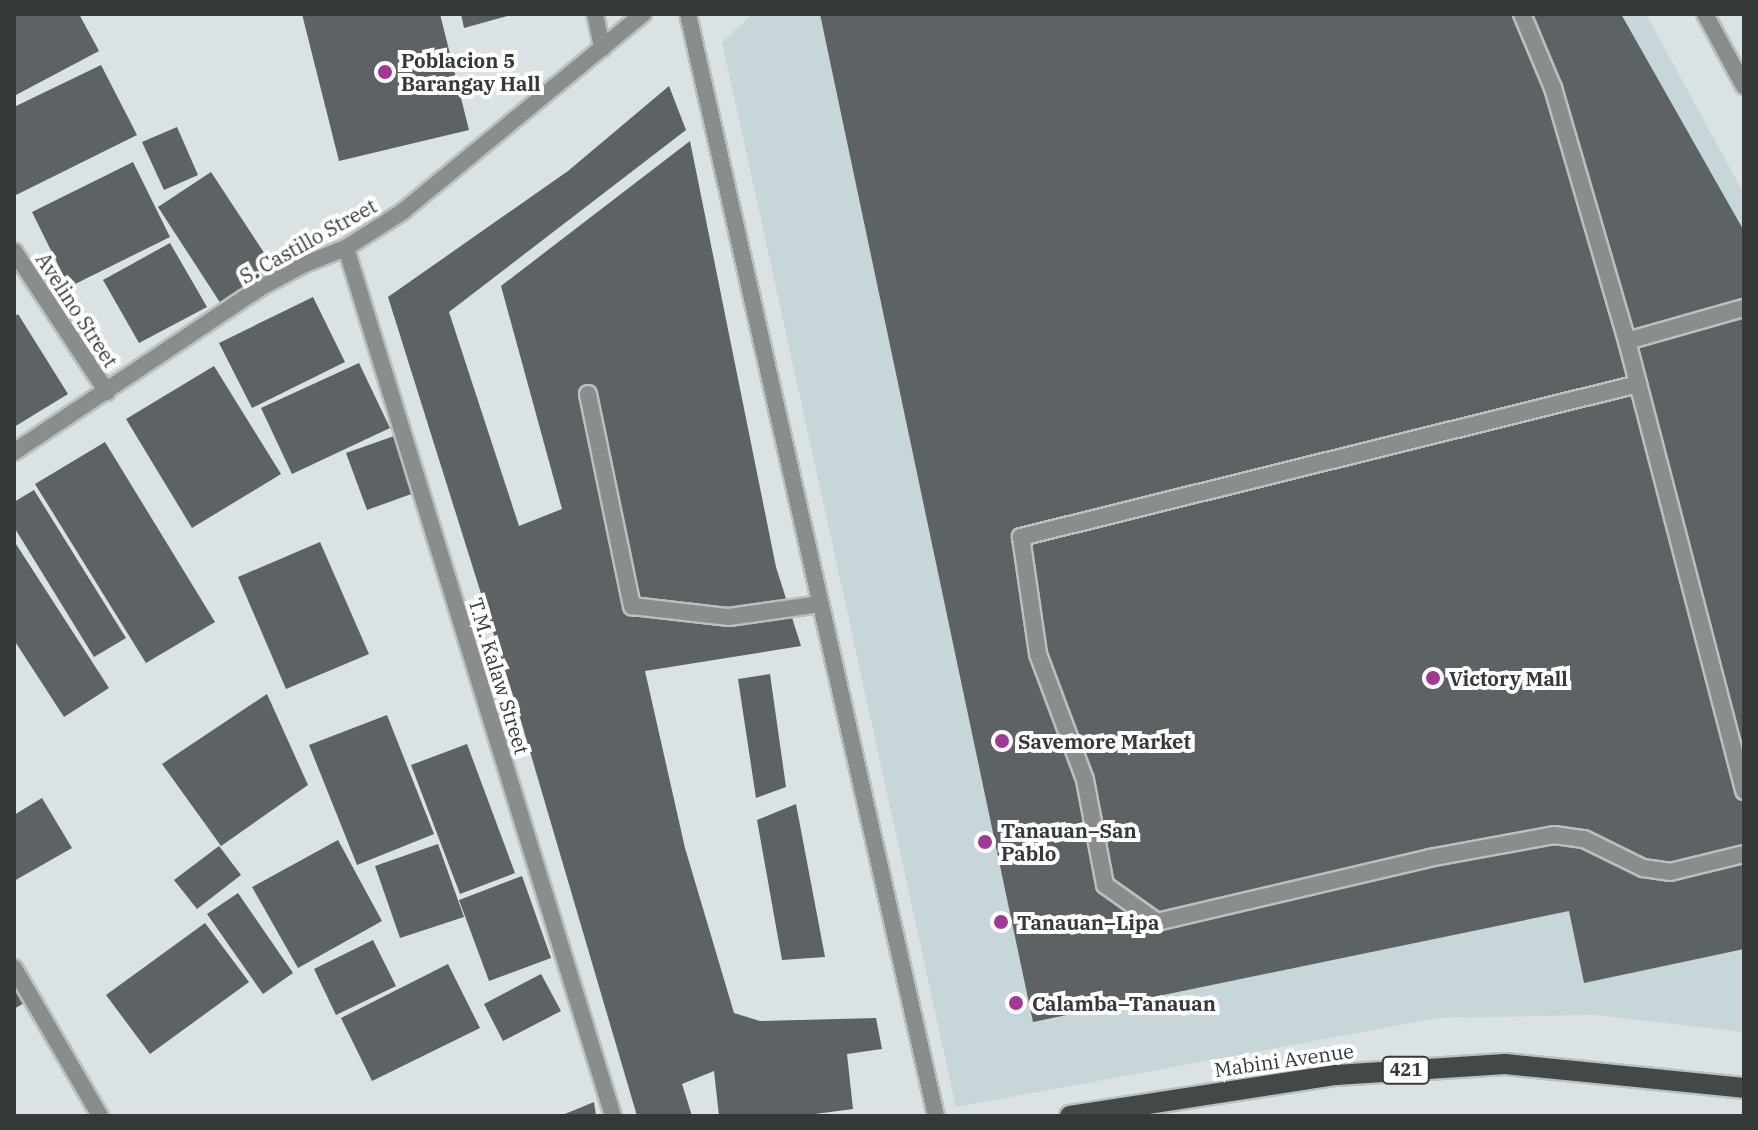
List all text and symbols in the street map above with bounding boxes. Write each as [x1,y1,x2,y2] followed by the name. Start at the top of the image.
[401,48,540,95] place label: Poblacion 5 Barangay Hall
[376,63,394,81] marker: Poblacion 5 Barangay Hall
[235,194,381,288] street label: S. Castillo Street
[31,248,123,372] street label: Avelino Street
[464,595,534,757] street label: T.M. Kalaw Street
[1449,666,1568,690] place label: Victory Mall
[1424,669,1442,687] marker: Victory Mall
[1018,729,1191,753] place label: Savemore Market
[993,732,1011,750] marker: Savemore Market
[1001,818,1137,865] place label: Tanauan–San Pablo
[976,833,994,851] marker: Tanauan–San Pablo
[1017,910,1159,934] place label: Tanauan–Lipa
[992,913,1010,931] marker: Tanauan–Lipa
[1032,991,1216,1015] place label: Calamba–Tanauan
[1007,994,1025,1012] marker: Calamba–Tanauan
[1213,1038,1355,1082] street label: Mabini Avenue
[1380,1056,1432,1084] road number: 421

